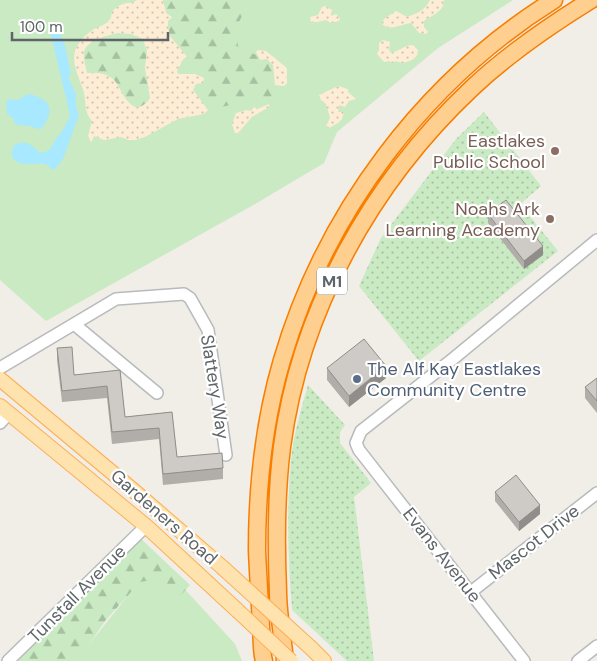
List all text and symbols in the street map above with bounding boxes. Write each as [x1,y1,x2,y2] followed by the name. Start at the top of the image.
[12,10,169,42] scale bar
[20,17,63,37] text: 100 m
[433,129,545,174] place label: Eastlakes Public School
[549,145,561,157] marker: Eastlakes Public School
[386,197,540,242] place label: Noahs Ark Learning Academy
[544,213,556,225] marker: Noahs Ark Learning Academy
[317,268,347,294] road number: M1
[195,333,235,441] street label: Slattery Way
[367,357,541,402] place label: The Alf Kay Eastlakes Community Centre
[351,373,363,385] marker: The Alf Kay Eastlakes Community Centre
[105,464,223,570] street label: Gardeners Road
[484,499,584,585] street label: Mascot Drive
[397,503,487,607] street label: Evans Avenue
[23,540,131,648] street label: Tunstall Avenue

